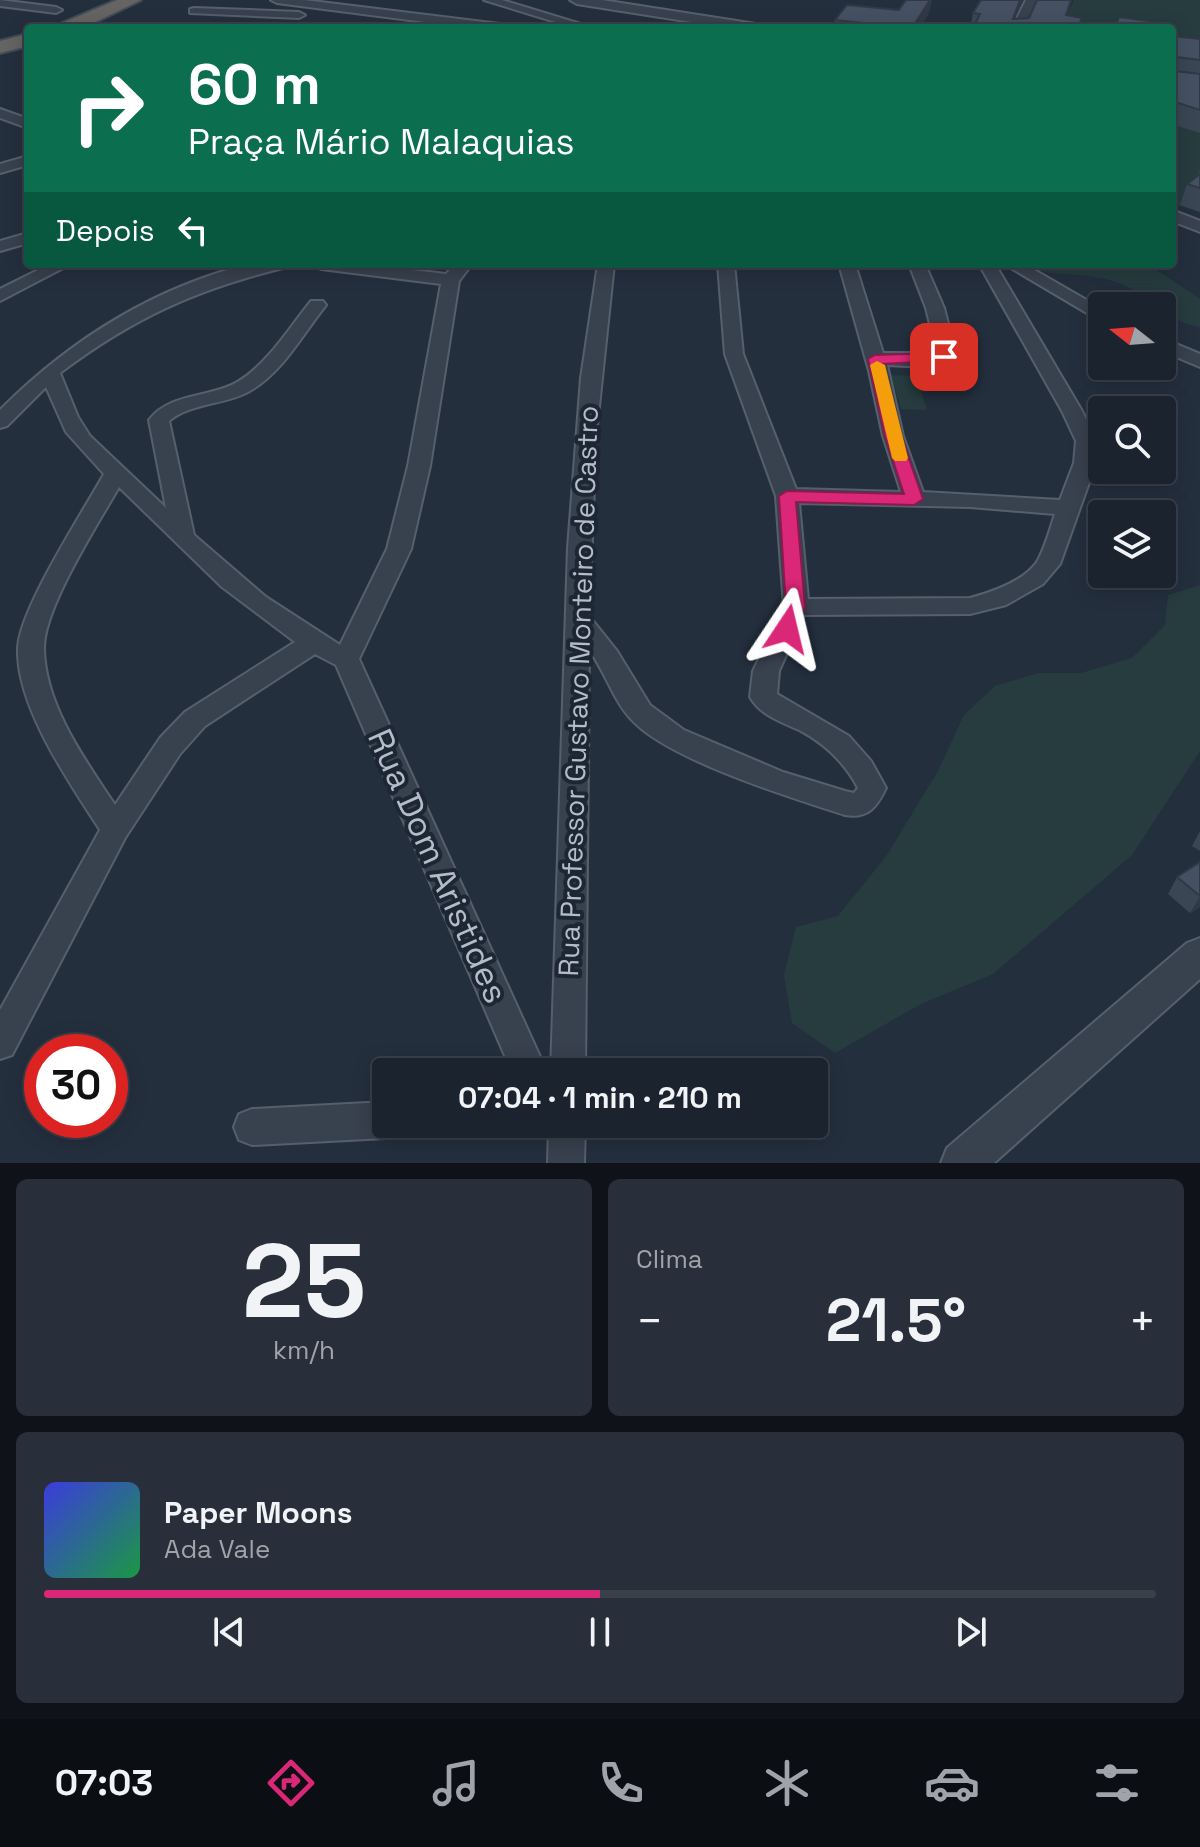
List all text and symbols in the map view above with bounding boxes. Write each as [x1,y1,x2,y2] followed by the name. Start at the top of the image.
[188,49,321,120] text: 60 m
[56,56,160,160] icon: right
[188,119,574,165] text: Praça Mário Malaquias
[171,208,215,252] icon: left
[56,211,155,250] text: Depois
[1088,292,1176,380] north arrow
[1088,292,1176,588] map controls
[910,323,978,391] pin
[922,335,966,379] icon: arrive
[1088,396,1176,484] button: search
[550,405,606,977] street label: Rua Professor Gustavo Monteiro de Castro
[1088,500,1176,588] button: layers
[745,587,829,671] position arrow
[358,722,518,1010] street label: Rua Dom Aristides
[24,1034,128,1138] speed limit sign: 30
[458,1078,742,1117] text: 07:04 · 1 min · 210 m
[242,1215,366,1347] text: 25
[636,1242,703,1276] text: Clima
[826,1282,966,1359] text: 21.5°
[636,1293,663,1349] text: −
[1129,1293,1156,1349] text: +
[273,1333,335,1367] text: km/h
[164,1493,353,1532] text: Paper Moons
[164,1532,270,1566] text: Ada Vale
[207,1610,251,1654] icon: previous
[578,1610,622,1654] icon: pause
[949,1610,993,1654] icon: next
[263,1755,319,1811] icon: directions
[428,1755,484,1811] icon: music
[593,1755,649,1811] icon: phone
[759,1755,815,1811] icon: climate
[924,1755,980,1811] icon: car
[1089,1755,1145,1811] icon: filters
[55,1760,153,1806] text: 07:03

